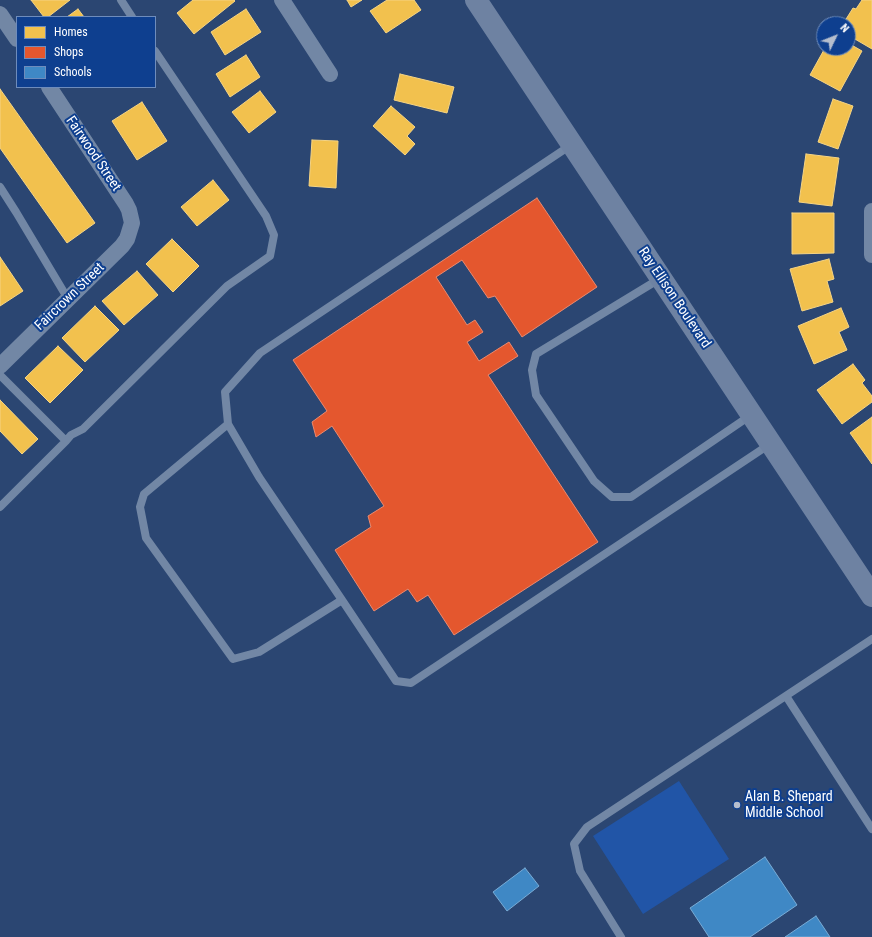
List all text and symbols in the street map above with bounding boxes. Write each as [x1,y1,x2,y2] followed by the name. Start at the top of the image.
[16,16,156,88] legend
[816,16,856,56] north arrow
[837,21,851,35] text: N
[54,25,88,39] text: Homes
[54,45,83,59] text: Shops
[54,65,92,79] text: Schools
[62,113,124,195] street label: Fairwood Street
[634,244,714,352] street label: Ray Ellison Boulevard
[32,260,108,334] street label: Faircrown Street
[745,789,833,822] place label: Alan B. Shepard Middle School
[732,800,742,810] marker: Alan B. Shepard Middle School

